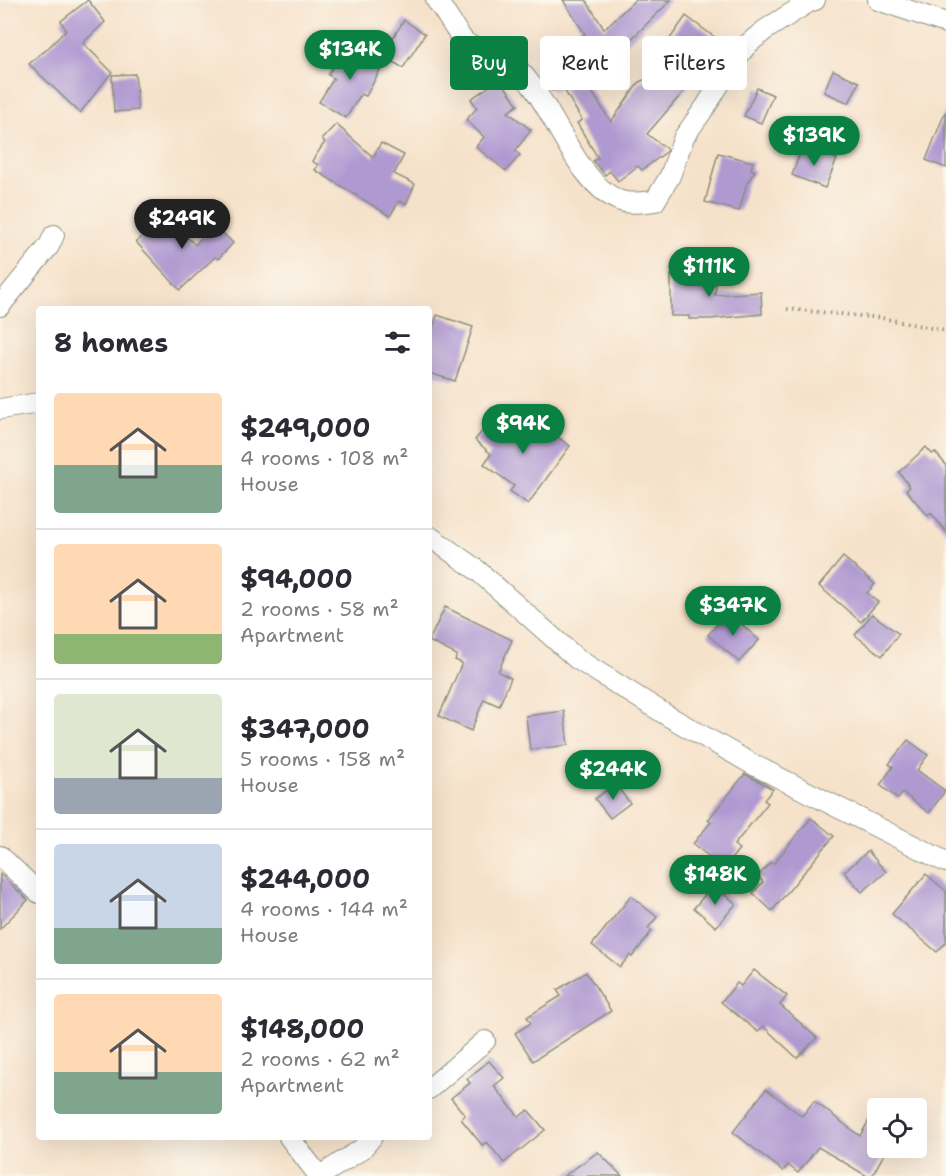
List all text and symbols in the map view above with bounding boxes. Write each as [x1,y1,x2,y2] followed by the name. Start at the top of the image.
[308,30,392,81] pin: $134K
[318,36,382,62] text: $134K
[450,36,528,90] chip: Buy
[540,36,630,90] chip: Rent
[642,36,747,90] chip: Filters
[772,116,856,167] pin: $139K
[783,122,845,148] text: $139K
[140,199,224,250] pin: $249K
[148,205,216,231] text: $249K
[667,247,751,298] pin: $111K
[683,253,736,279] text: $111K
[54,325,168,360] text: 8 homes
[381,326,414,359] icon: filters
[487,404,559,455] pin: $94K
[240,410,371,445] text: $249,000
[496,410,550,436] text: $94K
[102,417,174,489] icon: home
[240,445,409,471] text: 4 rooms · 108 m²
[240,471,299,497] text: House
[240,561,353,596] text: $94,000
[102,568,174,640] icon: home
[691,586,775,637] pin: $347K
[699,592,767,618] text: $347K
[240,596,399,622] text: 2 rooms · 58 m²
[240,622,344,648] text: Apartment
[240,711,370,746] text: $347,000
[102,718,174,790] icon: home
[240,746,405,772] text: 5 rooms · 158 m²
[571,750,655,801] pin: $244K
[579,756,647,782] text: $244K
[240,772,299,798] text: House
[673,855,757,906] pin: $148K
[240,861,370,896] text: $244,000
[683,861,747,887] text: $148K
[102,868,174,940] icon: home
[240,896,408,922] text: 4 rooms · 144 m²
[240,922,299,948] text: House
[240,1011,365,1046] text: $148,000
[102,1018,174,1090] icon: home
[240,1046,400,1072] text: 2 rooms · 62 m²
[240,1072,344,1098] text: Apartment
[867,1098,927,1158] map controls
[867,1098,927,1158] button: locate

